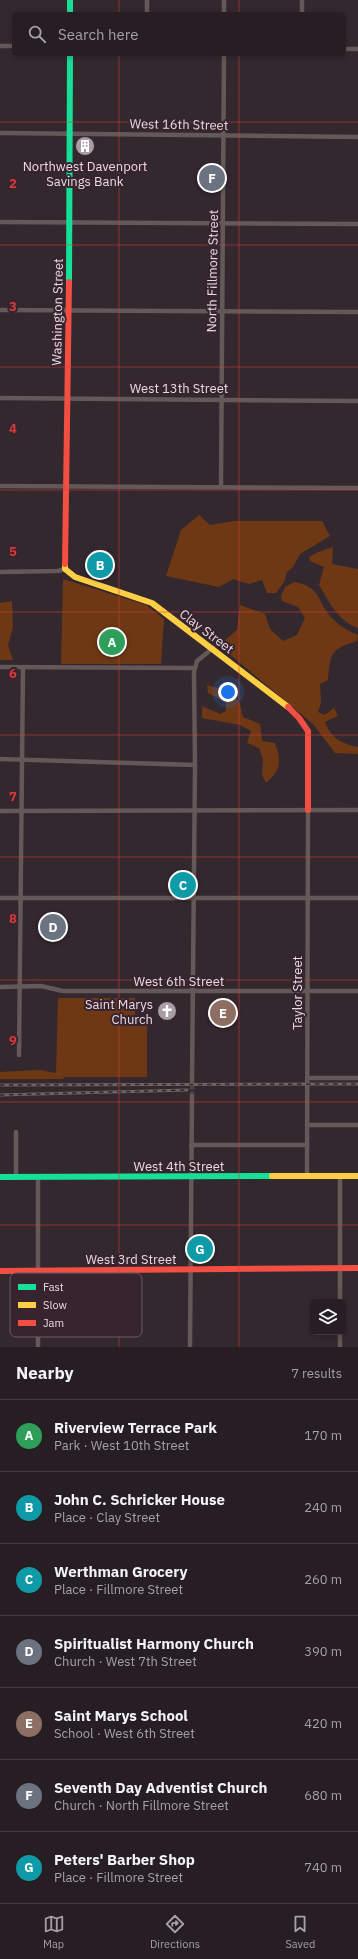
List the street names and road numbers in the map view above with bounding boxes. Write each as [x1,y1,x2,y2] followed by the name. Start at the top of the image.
[130,115,228,134] street label: West 16th Street
[203,209,222,333] street label: North Fillmore Street
[48,258,67,366] street label: Washington Street
[130,380,228,397] street label: West 13th Street
[176,605,237,657] street label: Clay Street
[289,956,306,1030] street label: Taylor Street
[134,973,224,990] street label: West 6th Street
[134,1158,224,1175] street label: West 4th Street
[85,1251,177,1268] street label: West 3rd Street

